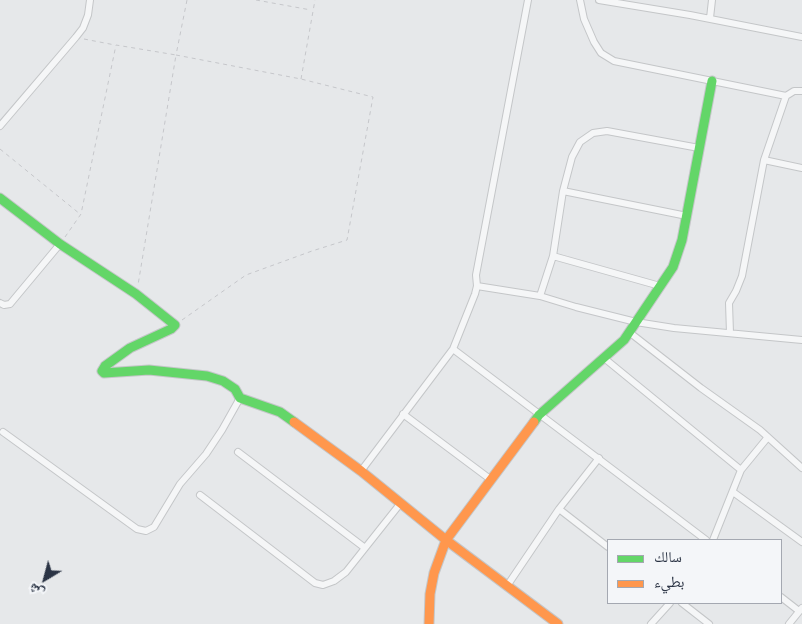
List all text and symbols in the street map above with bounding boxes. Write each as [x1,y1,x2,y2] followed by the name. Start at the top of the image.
[607,539,782,604] legend
[654,546,682,567] text: سالك
[20,554,70,604] north arrow
[654,571,684,592] text: بطيء
[24,579,47,603] text: ش

